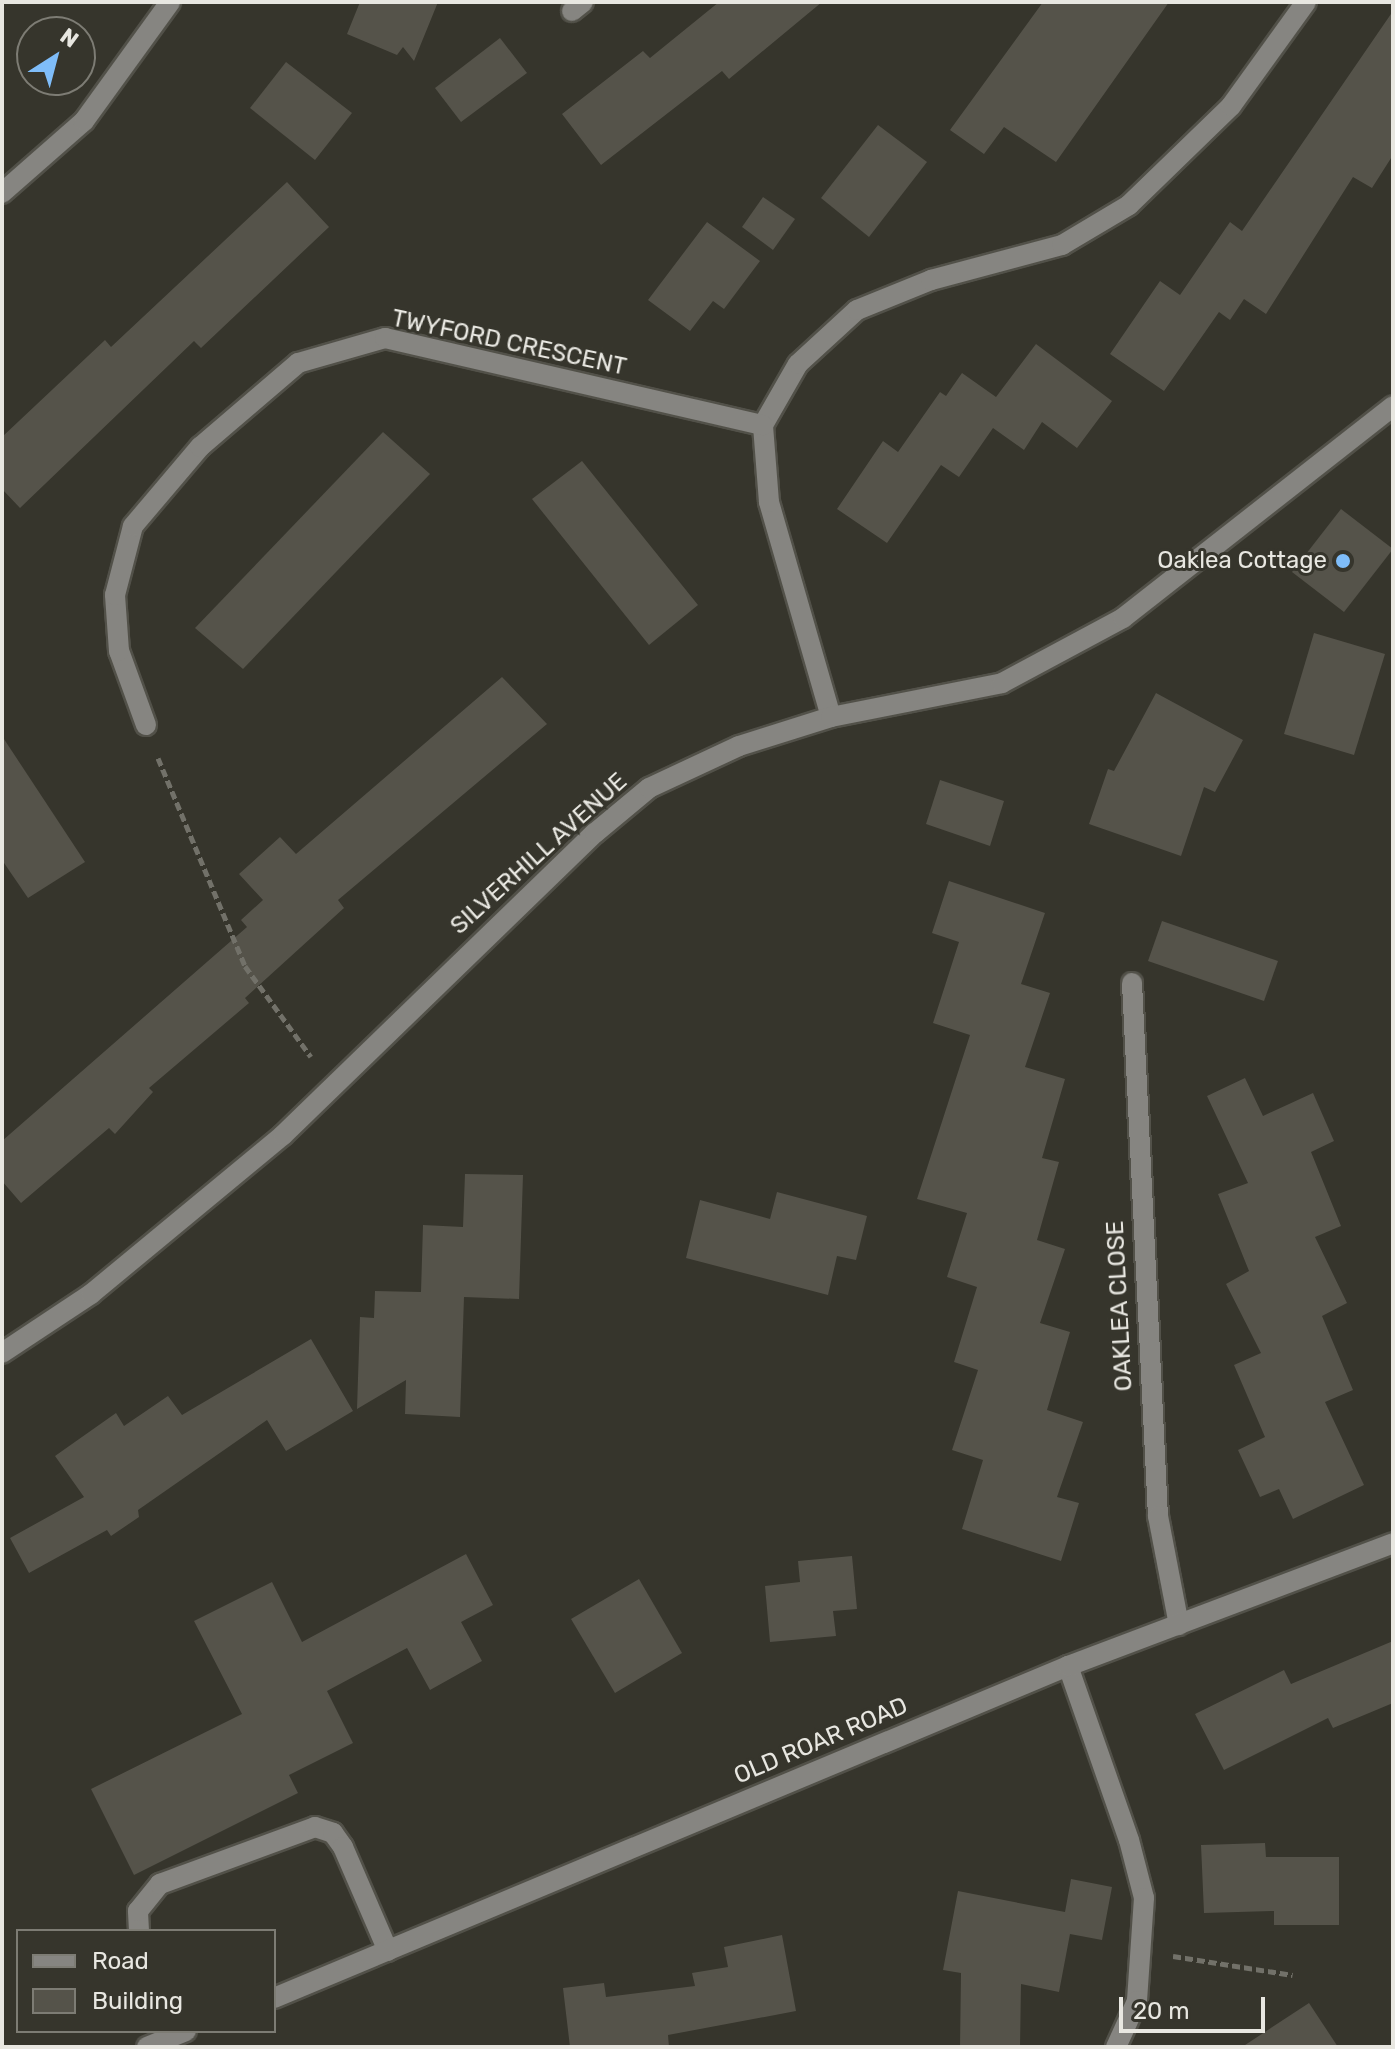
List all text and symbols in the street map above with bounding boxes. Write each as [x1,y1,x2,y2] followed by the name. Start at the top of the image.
[16,16,96,96] north arrow
[55,22,84,53] text: N
[389,304,629,382] street label: TWYFORD CRESCENT
[1157,547,1327,575] place label: Oaklea Cottage
[1334,552,1352,570] marker: Oaklea Cottage
[444,767,634,941] street label: SILVERHILL AVENUE
[1101,1220,1139,1392] street label: OAKLEA CLOSE
[730,1691,912,1791] street label: OLD ROAR ROAD
[16,1929,276,2033] legend
[92,1947,149,1975] text: Road
[1123,1981,1269,2031] scale bar
[92,1987,183,2015] text: Building
[1133,1997,1190,2025] text: 20 m

